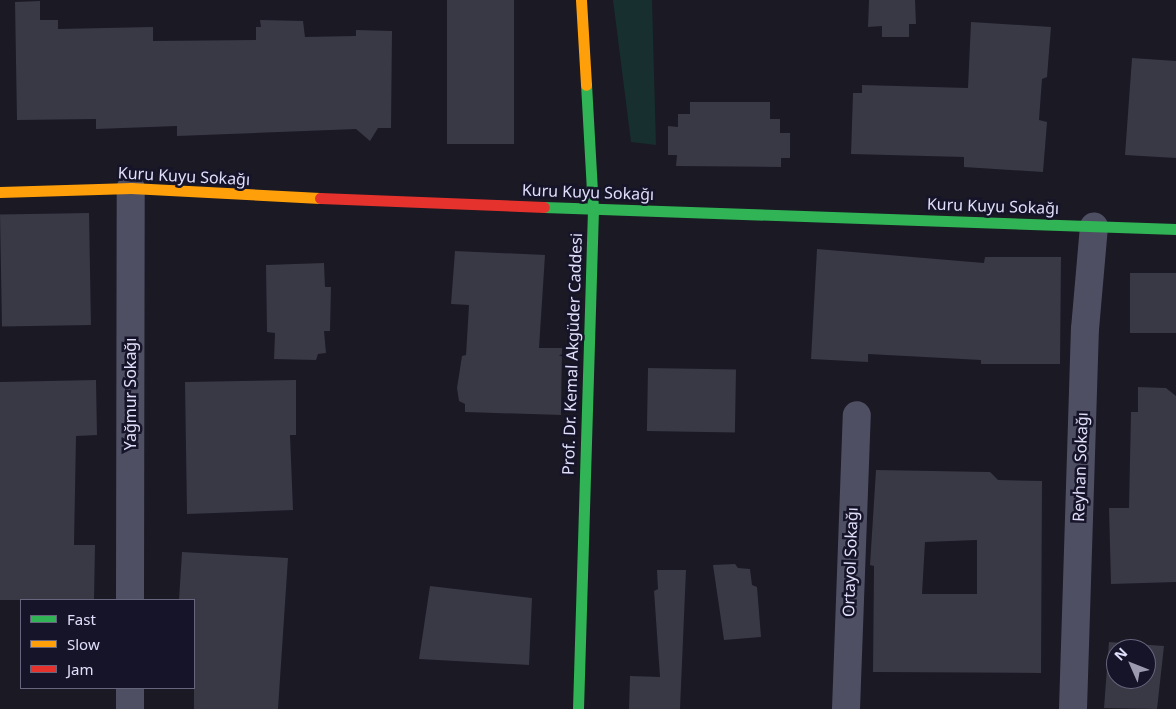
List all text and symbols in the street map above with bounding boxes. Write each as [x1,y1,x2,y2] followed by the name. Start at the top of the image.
[117,163,251,189] street label: Kuru Kuyu Sokağı
[522,180,654,204] street label: Kuru Kuyu Sokağı
[927,194,1059,218] street label: Kuru Kuyu Sokağı
[558,233,586,475] street label: Prof. Dr. Kemal Akgüder Caddesi
[120,338,140,450] street label: Yağmur Sokağı
[1068,412,1092,522] street label: Reyhan Sokağı
[838,507,862,617] street label: Ortayol Sokağı
[20,599,195,689] legend
[67,609,96,629] text: Fast
[67,634,100,654] text: Slow
[1106,639,1156,689] north arrow
[1110,643,1131,665] text: N
[67,659,94,679] text: Jam

